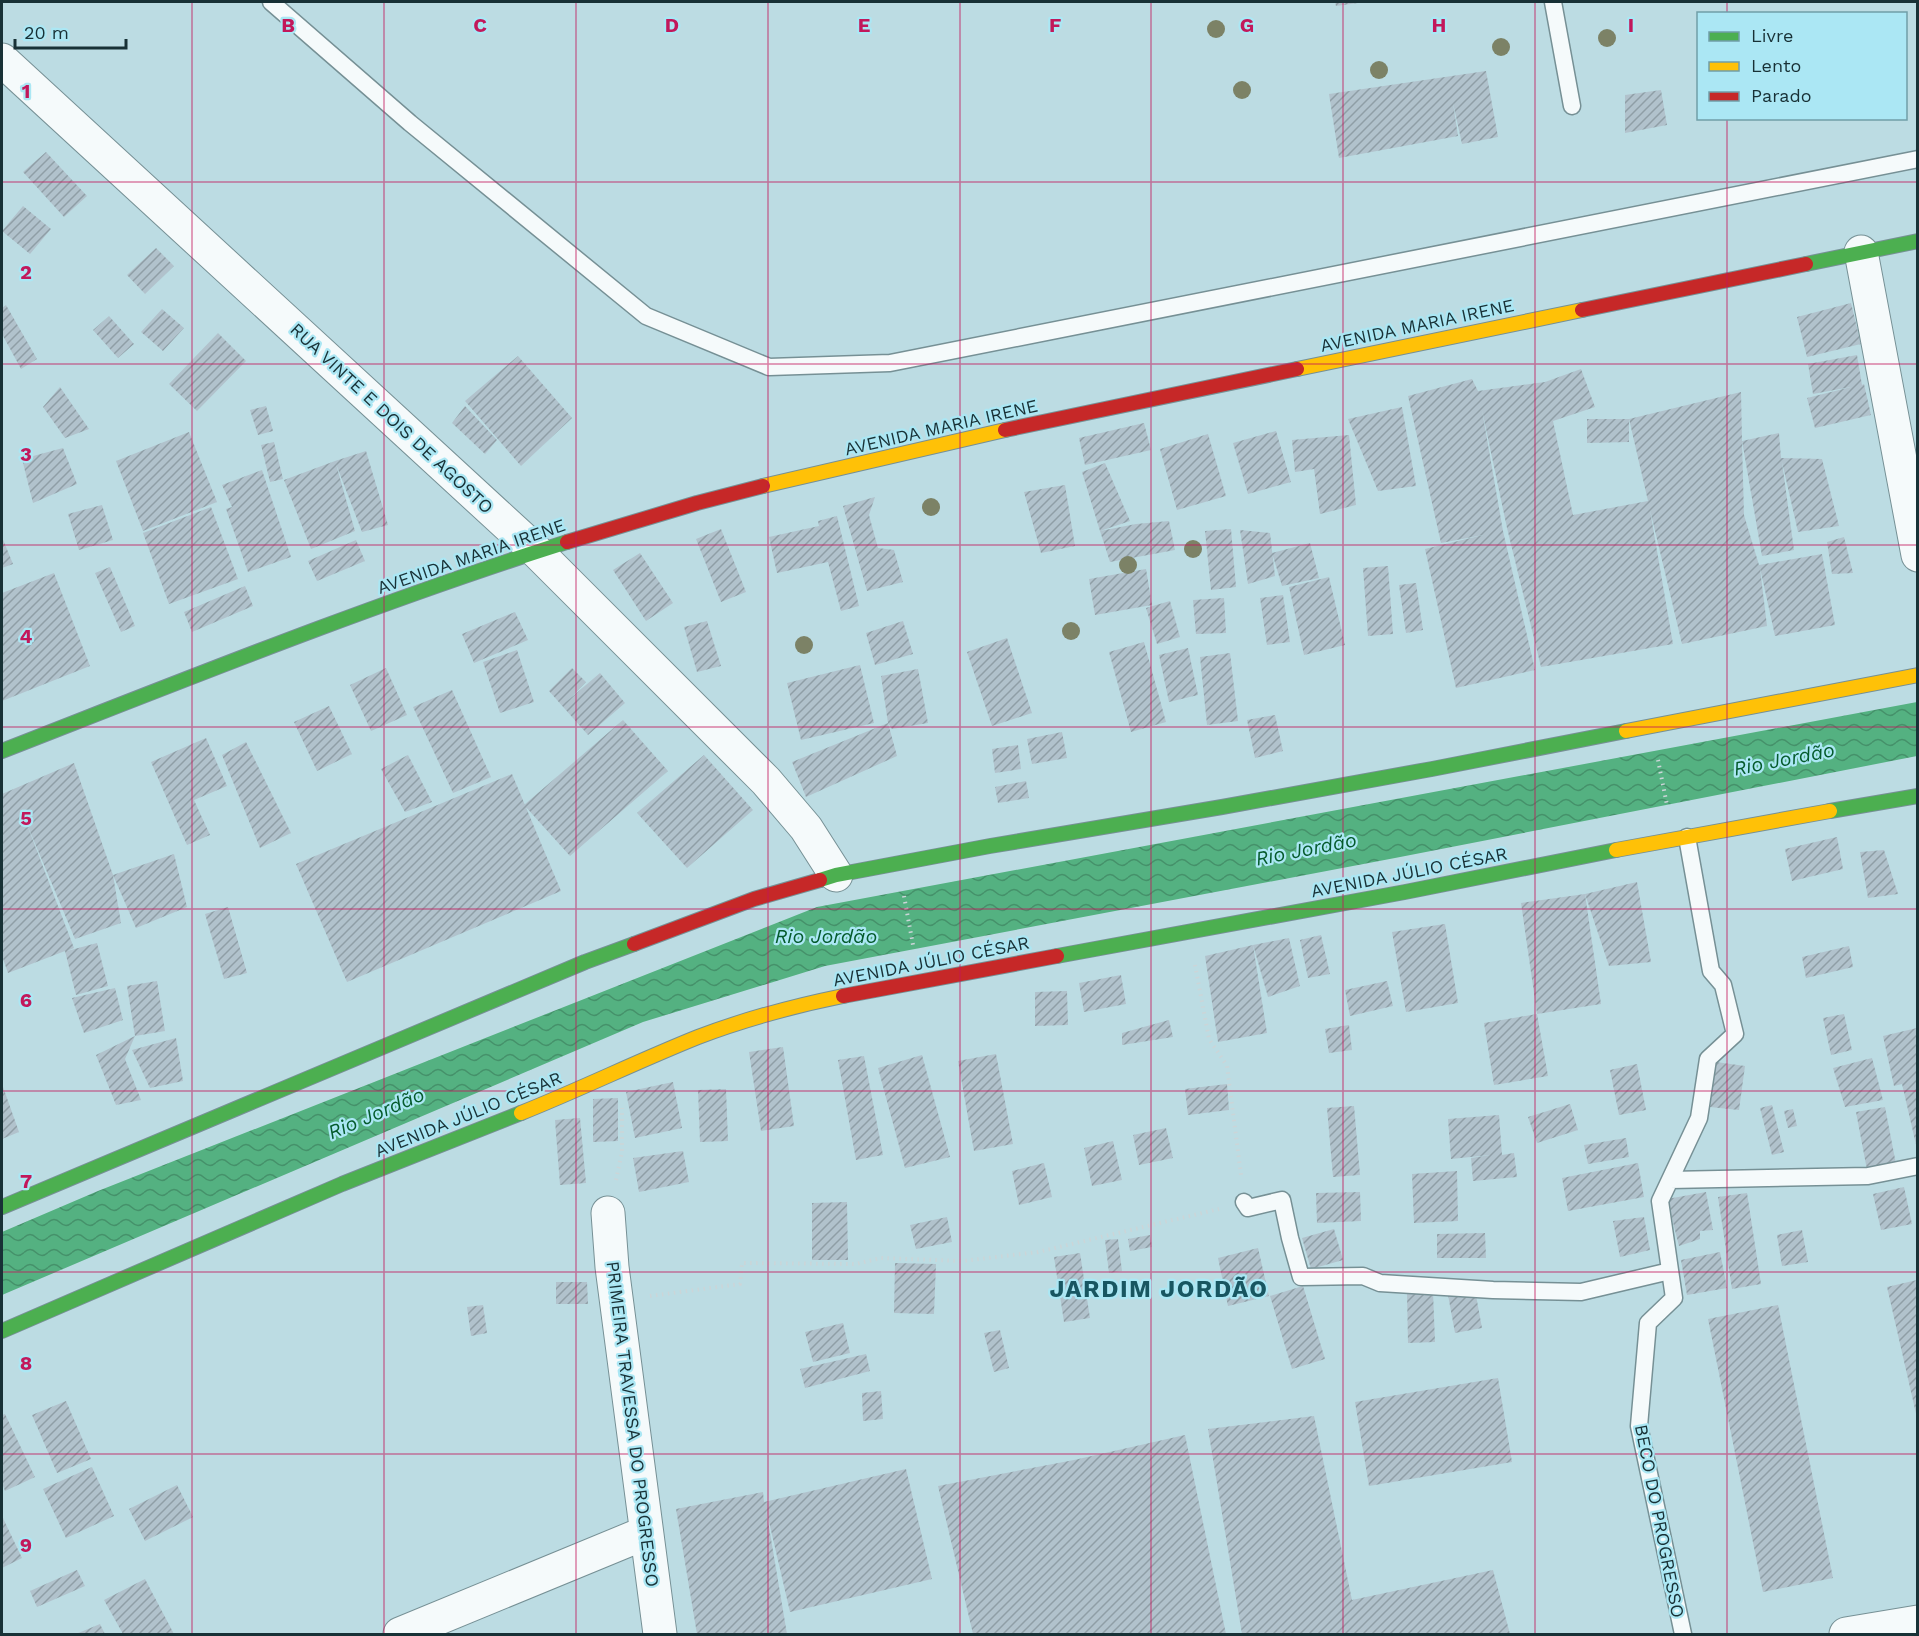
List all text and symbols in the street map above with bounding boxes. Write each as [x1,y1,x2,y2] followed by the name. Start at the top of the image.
[15,12,126,50] scale bar
[1697,12,1907,120] legend
[281,13,295,37] text: B
[473,13,487,37] text: C
[665,13,679,37] text: D
[858,13,870,37] text: E
[1049,13,1061,37] text: F
[1240,13,1254,37] text: G
[1432,13,1446,37] text: H
[1628,13,1634,37] text: I
[24,22,69,43] text: 20 m
[1751,25,1793,46] text: Livre
[1751,55,1801,76] text: Lento
[22,79,30,103] text: 1
[1751,85,1812,106] text: Parado
[20,260,32,284] text: 2
[1318,294,1516,356] street label: AVENIDA MARIA IRENE
[286,318,498,518] street label: RUA VINTE E DOIS DE AGOSTO
[842,395,1040,459] street label: AVENIDA MARIA IRENE
[20,442,32,466] text: 3
[374,514,568,598] street label: AVENIDA MARIA IRENE
[20,624,33,648] text: 4
[1731,737,1837,781] water label: Rio Jordão
[20,806,32,830] text: 5
[1253,827,1359,871] water label: Rio Jordão
[1309,843,1509,901] street label: AVENIDA JÚLIO CÉSAR
[775,924,877,948] water label: Rio Jordão
[831,932,1031,990] street label: AVENIDA JÚLIO CÉSAR
[20,988,32,1012] text: 6
[372,1067,564,1161] street label: AVENIDA JÚLIO CÉSAR
[324,1082,428,1144] water label: Rio Jordão
[20,1169,32,1193] text: 7
[603,1260,663,1588] street label: PRIMEIRA TRAVESSA DO PROGRESSO
[1050,1275,1268,1303] district label: JARDIM JORDÃO
[20,1351,32,1375] text: 8
[1631,1422,1689,1620] street label: BECO DO PROGRESSO
[20,1533,32,1557] text: 9

